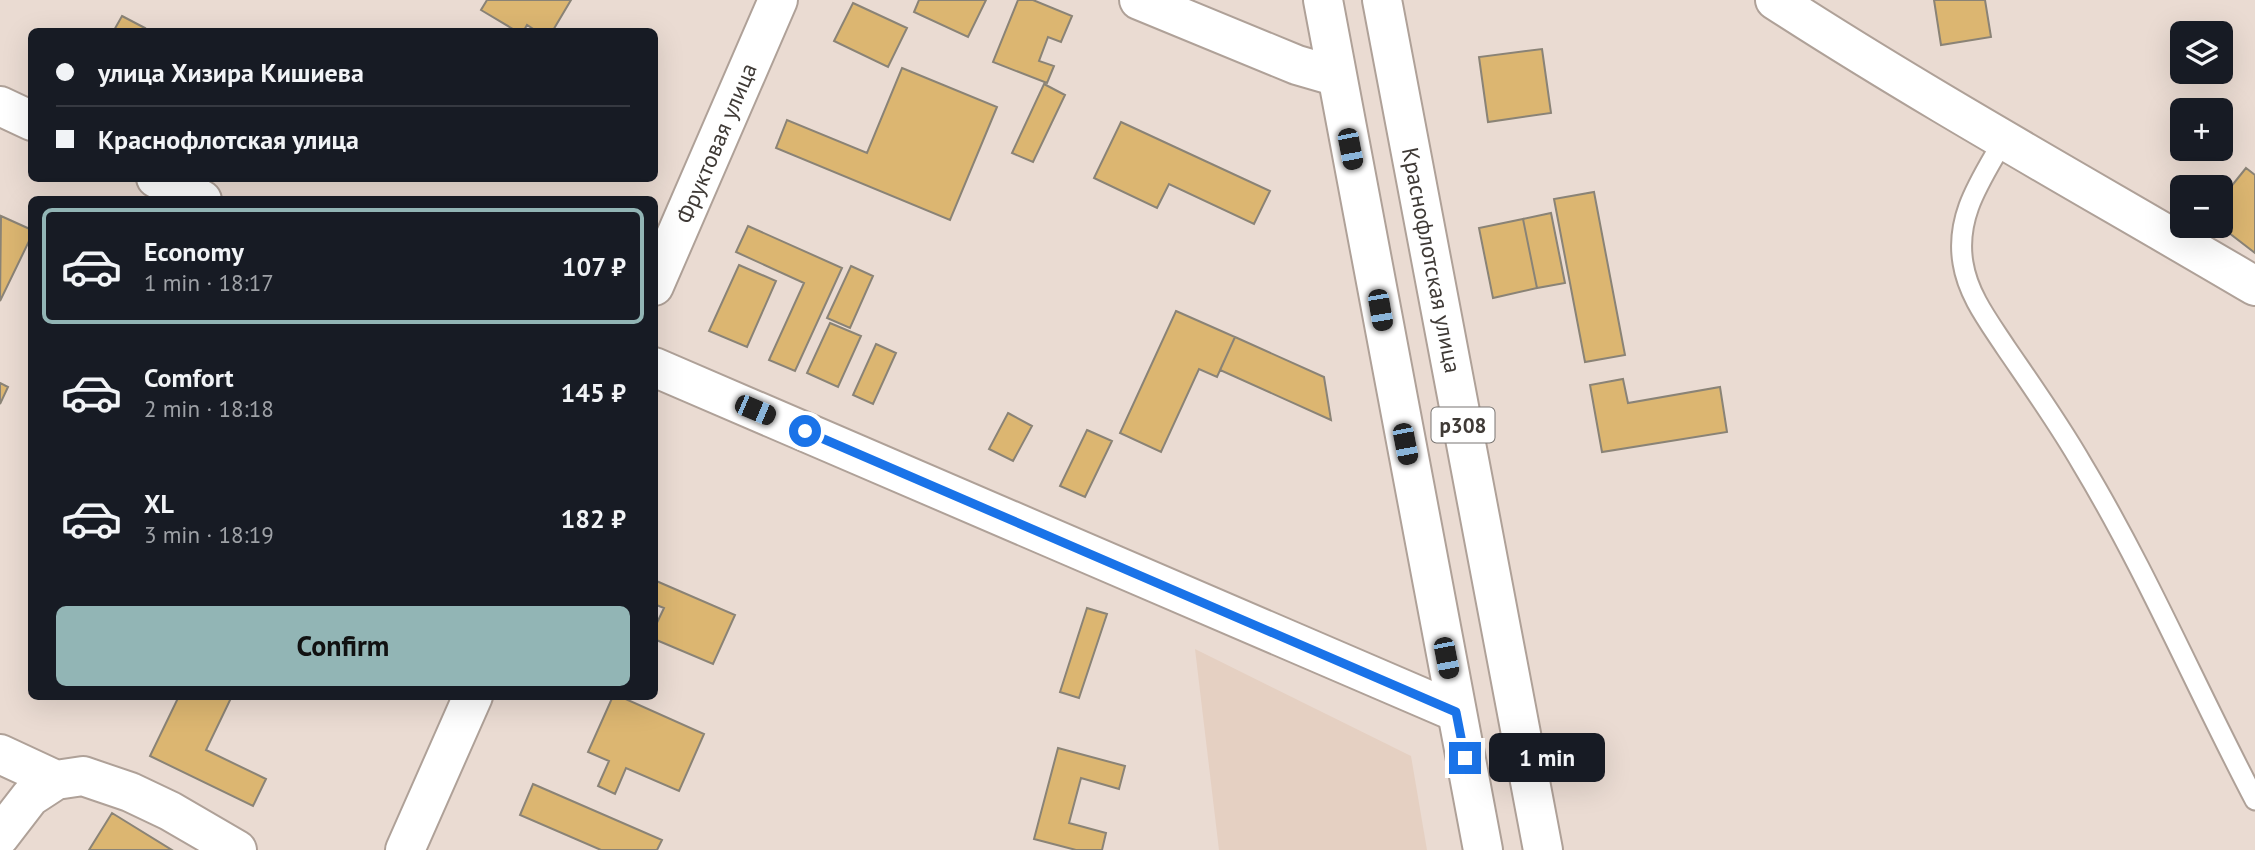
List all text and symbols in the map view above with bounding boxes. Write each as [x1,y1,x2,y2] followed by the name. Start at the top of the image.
[2170,21,2233,238] map controls
[2170,21,2233,84] button: layers
[98,56,364,89] text: улица Хизира Кишиева
[669,58,763,228] street label: Фруктовая улица
[2170,98,2233,161] button: +
[98,123,359,156] text: Краснофлотская улица
[1336,126,1365,172] car
[1396,145,1468,375] street label: Краснофлотская улица
[2170,175,2233,238] button: −
[60,235,123,298] icon: car
[144,235,244,268] text: Economy
[562,250,626,283] text: 107 ₽
[144,268,274,297] text: 1 min · 18:17
[1367,287,1394,333] car
[60,361,123,424] icon: car
[144,361,234,394] text: Comfort
[560,376,626,409] text: 145 ₽
[732,392,779,428] car
[144,394,274,423] text: 2 min · 18:18
[1432,408,1494,442] road number: p308
[789,415,821,447] route start
[1391,421,1420,467] car
[60,487,123,550] icon: car
[144,487,174,520] text: XL
[560,502,626,535] text: 182 ₽
[144,520,274,549] text: 3 min · 18:19
[56,606,630,686] button: Confirm
[1432,635,1461,681] car
[1490,734,1605,782] callout: 1 min
[1449,742,1481,774] route end
[1519,743,1575,772] text: 1 min

